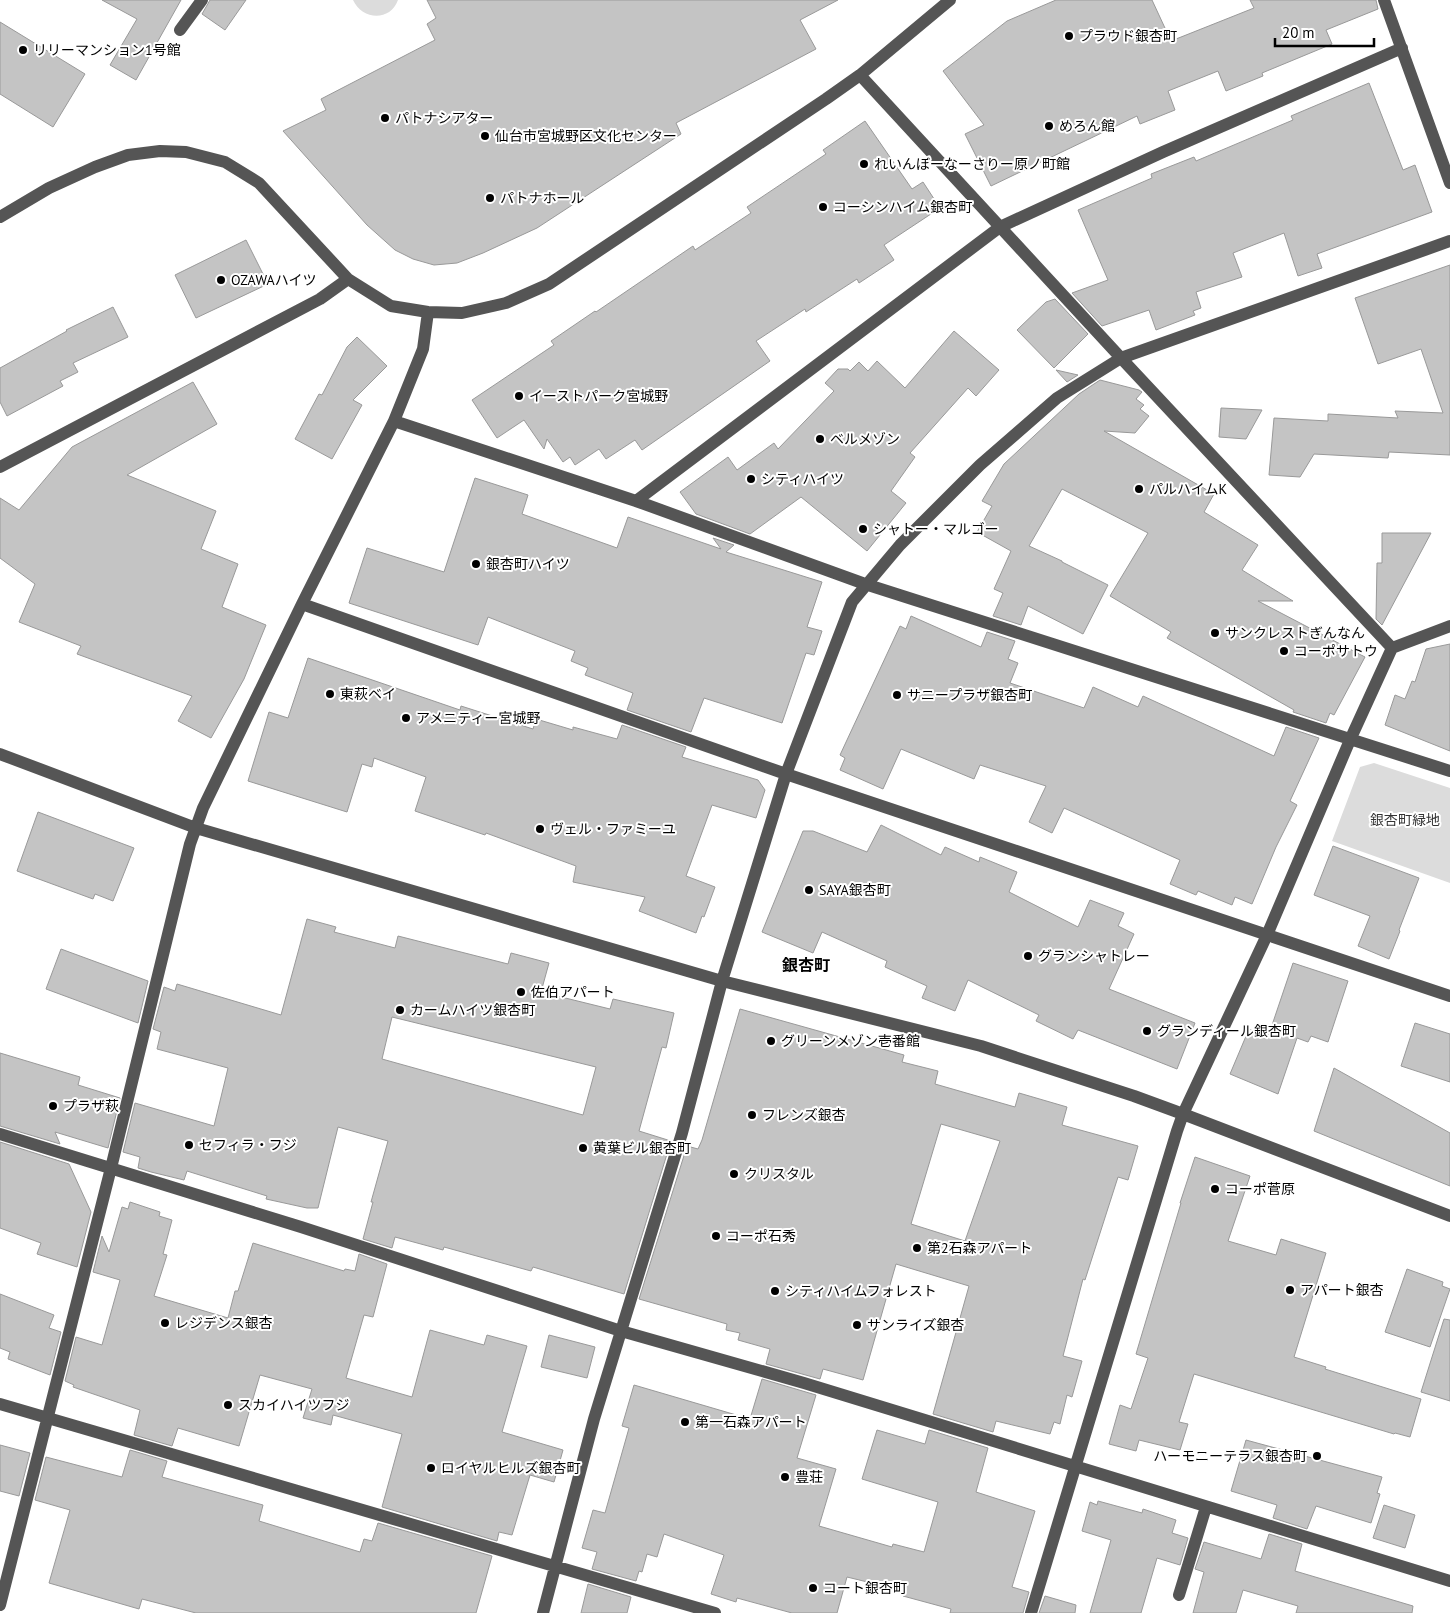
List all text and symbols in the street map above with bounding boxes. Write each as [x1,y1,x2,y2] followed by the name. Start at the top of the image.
[1275,15,1374,47] scale bar
[1282,23,1315,42] text: 20 m
[1079,27,1177,45] place label: プラウド銀杏町
[1063,30,1075,42] marker: プラウド銀杏町
[33,41,181,59] place label: リリーマンション1号館
[17,44,29,56] marker: リリーマンション1号館
[395,109,493,127] place label: パトナシアター
[379,112,391,124] marker: パトナシアター
[1059,117,1115,135] place label: めろん館
[1043,120,1055,132] marker: めろん館
[495,127,677,145] place label: 仙台市宮城野区文化センター
[479,130,491,142] marker: 仙台市宮城野区文化センター
[874,155,1070,173] place label: れいんぼーなーさりー原ノ町館
[858,158,870,170] marker: れいんぼーなーさりー原ノ町館
[500,189,584,207] place label: パトナホール
[484,192,496,204] marker: パトナホール
[833,198,972,216] place label: コーシンハイム銀杏町
[817,201,829,213] marker: コーシンハイム銀杏町
[231,271,317,289] place label: OZAWAハイツ
[215,274,227,286] marker: OZAWAハイツ
[529,387,668,405] place label: イーストパーク宮城野
[513,390,525,402] marker: イーストパーク宮城野
[830,430,900,448] place label: ベルメゾン
[814,433,826,445] marker: ベルメゾン
[761,470,844,488] place label: シティハイツ
[745,473,757,485] marker: シティハイツ
[1149,480,1227,498] place label: パルハイムK
[1133,483,1145,495] marker: パルハイムK
[873,520,999,538] place label: シャトー・マルゴー
[857,523,869,535] marker: シャトー・マルゴー
[486,555,570,573] place label: 銀杏町ハイツ
[470,558,482,570] marker: 銀杏町ハイツ
[1225,624,1365,642] place label: サンクレストぎんなん
[1209,627,1221,639] marker: サンクレストぎんなん
[1294,642,1378,660] place label: コーポサトウ
[1278,645,1290,657] marker: コーポサトウ
[340,685,396,703] place label: 東萩ベイ
[907,686,1032,704] place label: サニープラザ銀杏町
[324,688,336,700] marker: 東萩ベイ
[891,689,903,701] marker: サニープラザ銀杏町
[416,709,540,727] place label: アメニティー宮城野
[400,712,412,724] marker: アメニティー宮城野
[1370,811,1440,829] park label: 銀杏町緑地
[550,820,676,838] place label: ヴェル・ファミーユ
[534,823,546,835] marker: ヴェル・ファミーユ
[819,881,891,899] place label: SAYA銀杏町
[803,884,815,896] marker: SAYA銀杏町
[1038,947,1150,965] place label: グランシャトレー
[1022,950,1034,962] marker: グランシャトレー
[782,955,830,975] district label: 銀杏町
[531,983,615,1001] place label: 佐伯アパート
[515,986,527,998] marker: 佐伯アパート
[410,1001,535,1019] place label: カームハイツ銀杏町
[394,1004,406,1016] marker: カームハイツ銀杏町
[1157,1022,1296,1040] place label: グランディール銀杏町
[1141,1025,1153,1037] marker: グランディール銀杏町
[781,1032,920,1050] place label: グリーンメゾン壱番館
[765,1035,777,1047] marker: グリーンメゾン壱番館
[63,1097,119,1115] place label: プラザ萩
[47,1100,59,1112] marker: プラザ萩
[762,1106,846,1124] place label: フレンズ銀杏
[746,1109,758,1121] marker: フレンズ銀杏
[199,1136,297,1154] place label: セフィラ・フジ
[183,1139,195,1151] marker: セフィラ・フジ
[593,1139,691,1157] place label: 黄葉ビル銀杏町
[577,1142,589,1154] marker: 黄葉ビル銀杏町
[744,1165,814,1183] place label: クリスタル
[728,1168,740,1180] marker: クリスタル
[1225,1180,1295,1198] place label: コーポ菅原
[1209,1183,1221,1195] marker: コーポ菅原
[726,1227,796,1245] place label: コーポ石秀
[710,1230,722,1242] marker: コーポ石秀
[927,1239,1032,1257] place label: 第2石森アパート
[911,1242,923,1254] marker: 第2石森アパート
[1300,1281,1384,1299] place label: アパート銀杏
[785,1282,937,1300] place label: シティハイムフォレスト
[1284,1284,1296,1296] marker: アパート銀杏
[769,1285,781,1297] marker: シティハイムフォレスト
[175,1314,273,1332] place label: レジデンス銀杏
[867,1316,965,1334] place label: サンライズ銀杏
[159,1317,171,1329] marker: レジデンス銀杏
[851,1319,863,1331] marker: サンライズ銀杏
[238,1396,349,1414] place label: スカイハイツフジ
[222,1399,234,1411] marker: スカイハイツフジ
[695,1413,807,1431] place label: 第一石森アパート
[679,1416,691,1428] marker: 第一石森アパート
[1153,1447,1307,1465] place label: ハーモニーテラス銀杏町
[1311,1450,1323,1462] marker: ハーモニーテラス銀杏町
[441,1459,581,1477] place label: ロイヤルヒルズ銀杏町
[425,1462,437,1474] marker: ロイヤルヒルズ銀杏町
[795,1468,823,1486] place label: 豊荘
[779,1471,791,1483] marker: 豊荘
[823,1579,907,1597] place label: コート銀杏町
[807,1582,819,1594] marker: コート銀杏町

